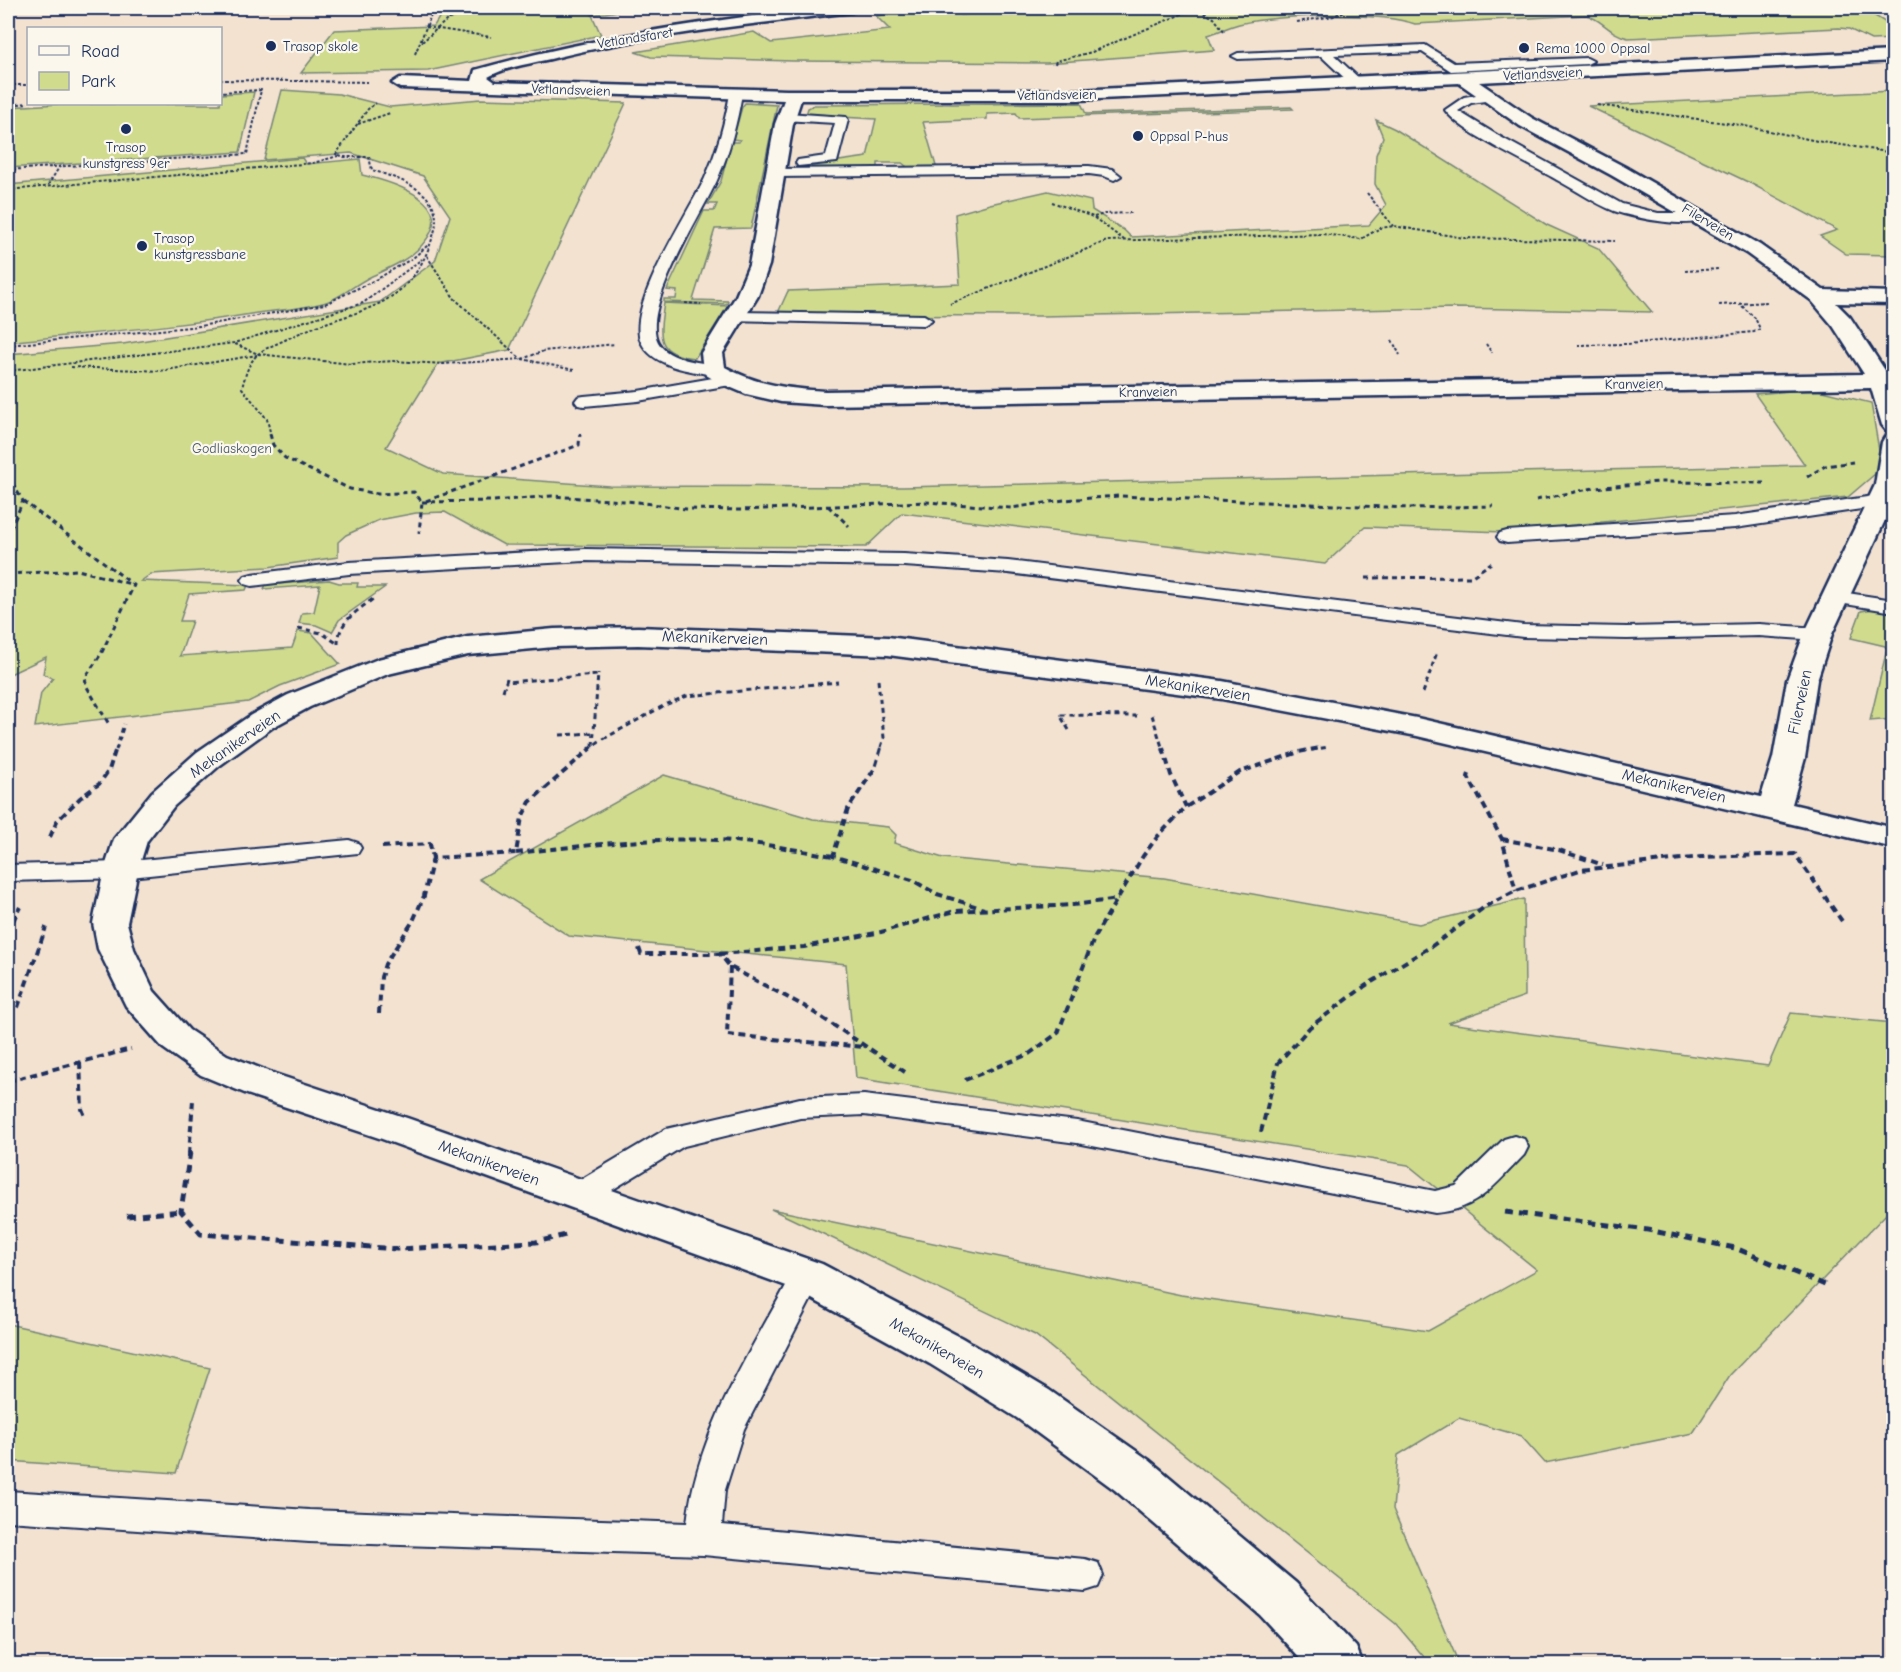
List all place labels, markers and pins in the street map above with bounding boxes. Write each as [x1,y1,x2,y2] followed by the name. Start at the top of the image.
[283,38,358,55] place label: Trasop skole
[264,39,278,53] marker: Trasop skole
[1536,40,1650,57] place label: Rema 1000 Oppsal
[1517,41,1531,55] marker: Rema 1000 Oppsal
[119,122,133,136] marker: Trasop kunstgress 9er
[1150,128,1228,145] place label: Oppsal P-hus
[1131,129,1145,143] marker: Oppsal P-hus
[82,139,170,172] place label: Trasop kunstgress 9er
[154,230,246,263] place label: Trasop kunstgressbane
[135,239,149,253] marker: Trasop kunstgressbane

